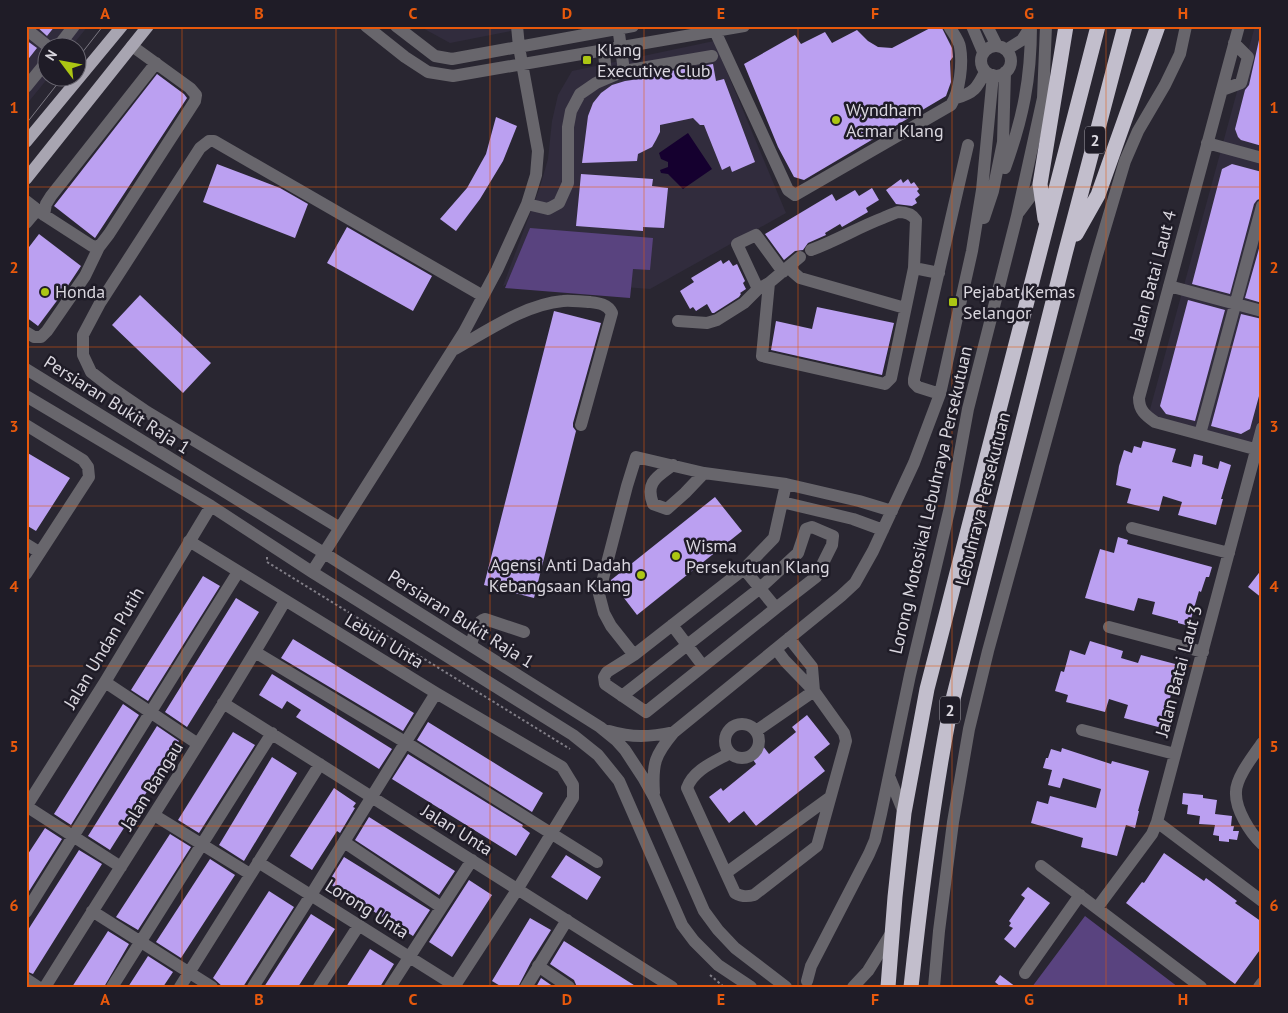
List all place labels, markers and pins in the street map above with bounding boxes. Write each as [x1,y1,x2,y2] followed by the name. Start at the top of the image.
[597,38,711,82] place label: Klang Executive Club
[581,54,593,66] marker: Klang Executive Club
[846,98,944,142] place label: Wyndham Acmar Klang
[830,114,842,126] marker: Wyndham Acmar Klang
[55,280,105,303] place label: Honda
[963,280,1075,324] place label: Pejabat Kemas Selangor
[39,286,51,298] marker: Honda
[947,296,959,308] marker: Pejabat Kemas Selangor
[686,534,830,578] place label: Wisma Persekutuan Klang
[670,550,682,562] marker: Wisma Persekutuan Klang
[489,553,631,597] place label: Agensi Anti Dadah Kebangsaan Klang
[635,569,647,581] marker: Agensi Anti Dadah Kebangsaan Klang

